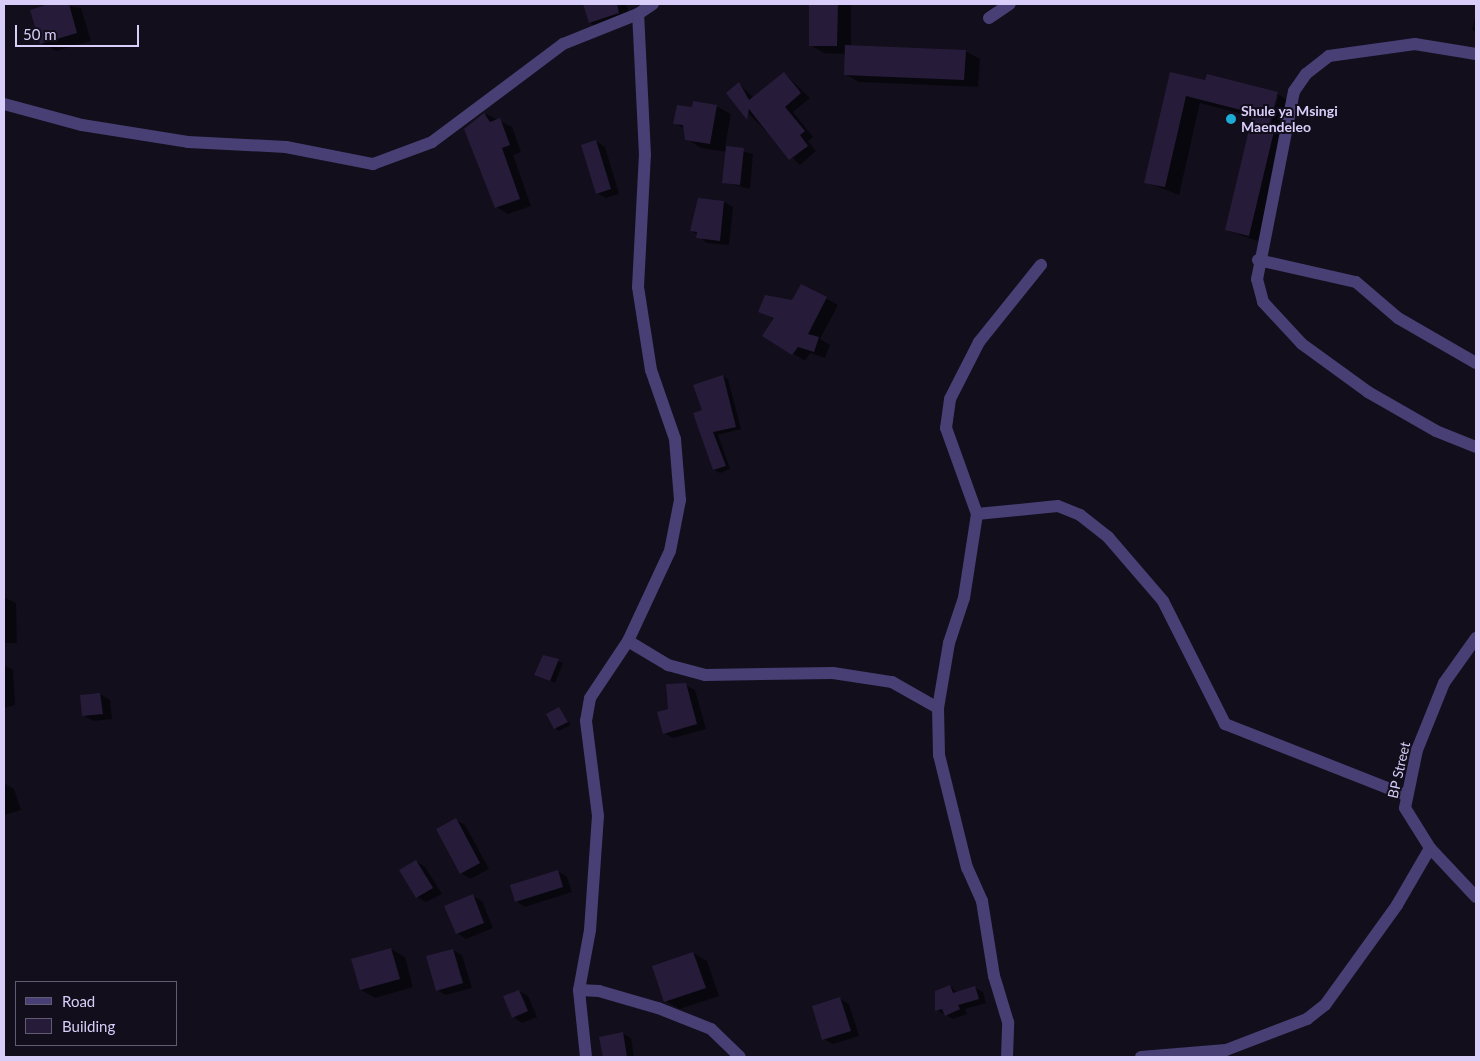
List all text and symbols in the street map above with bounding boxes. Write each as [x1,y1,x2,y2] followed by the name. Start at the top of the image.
[18,15,141,47] scale bar
[23,25,57,43] text: 50 m
[1241,103,1338,136] place label: Shule ya Msingi Maendeleo
[1225,113,1237,125] marker: Shule ya Msingi Maendeleo
[1384,740,1414,800] street label: BP Street
[15,981,178,1046] legend
[62,992,95,1010] text: Road
[62,1017,115,1035] text: Building

